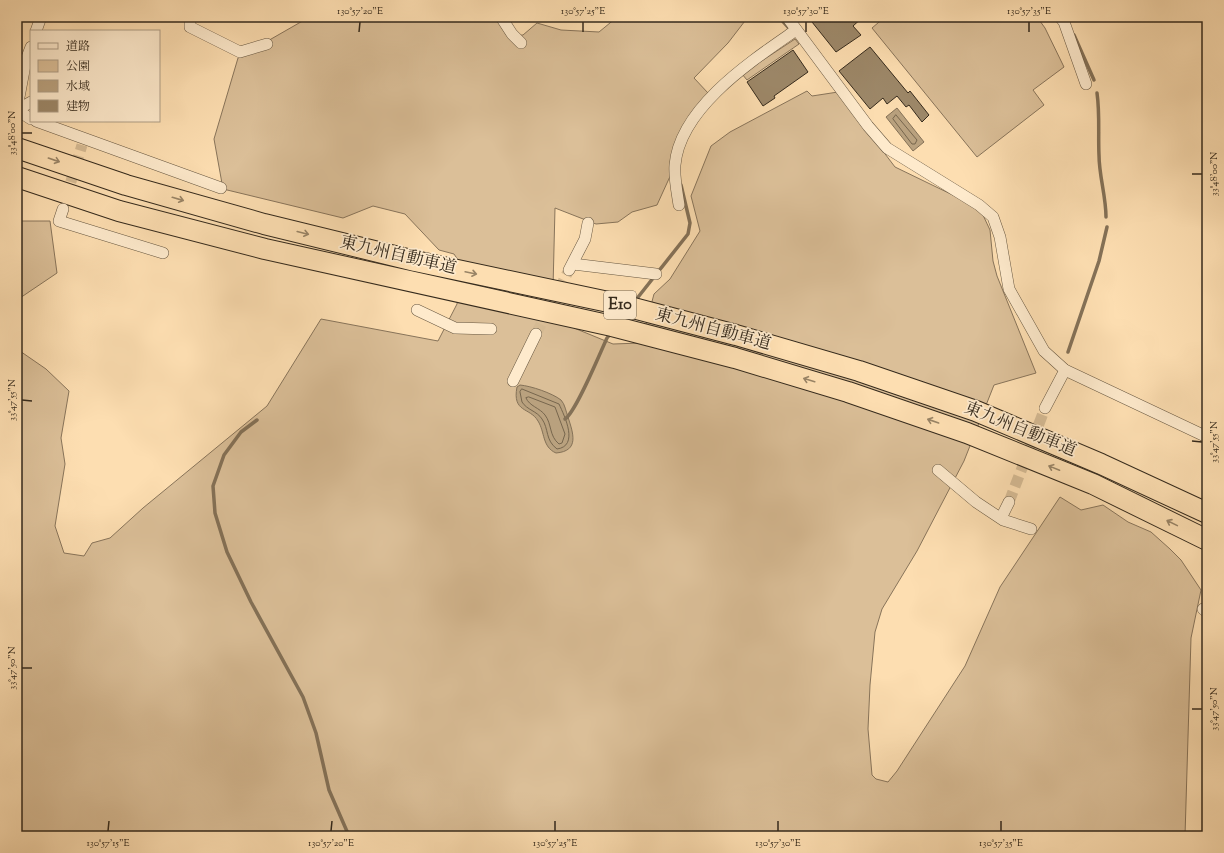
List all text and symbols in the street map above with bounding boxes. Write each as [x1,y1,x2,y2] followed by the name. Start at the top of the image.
[337,4,383,19] text: 130°57'20"E
[561,4,605,19] text: 130°57'25"E
[783,4,829,19] text: 130°57'30"E
[1007,4,1051,19] text: 130°57'35"E
[30,30,160,122] legend
[66,38,90,56] text: 道路
[66,58,90,76] text: 公園
[66,78,90,96] text: 水域
[66,98,90,116] text: 建物
[5,111,20,155] text: 33°48'00"N
[1207,152,1222,196] text: 33°48'00"N
[47,157,59,165] one-way arrow
[171,196,184,203] one-way arrow
[297,230,310,238] one-way arrow
[337,231,459,281] street label: 東九州自動車道
[464,269,477,277] one-way arrow
[604,291,636,319] road number: E10
[652,303,774,357] street label: 東九州自動車道
[803,376,816,383] one-way arrow
[5,379,20,421] text: 33°47'55"N
[960,397,1080,463] street label: 東九州自動車道
[927,417,939,425] one-way arrow
[1207,421,1222,463] text: 33°47'55"N
[1048,464,1060,472] one-way arrow
[1166,519,1178,526] one-way arrow
[5,646,20,690] text: 33°47'50"N
[1207,687,1222,731] text: 33°47'50"N
[86,836,130,851] text: 130°57'15"E
[308,836,354,851] text: 130°57'20"E
[533,836,577,851] text: 130°57'25"E
[755,836,801,851] text: 130°57'30"E
[979,836,1023,851] text: 130°57'35"E

